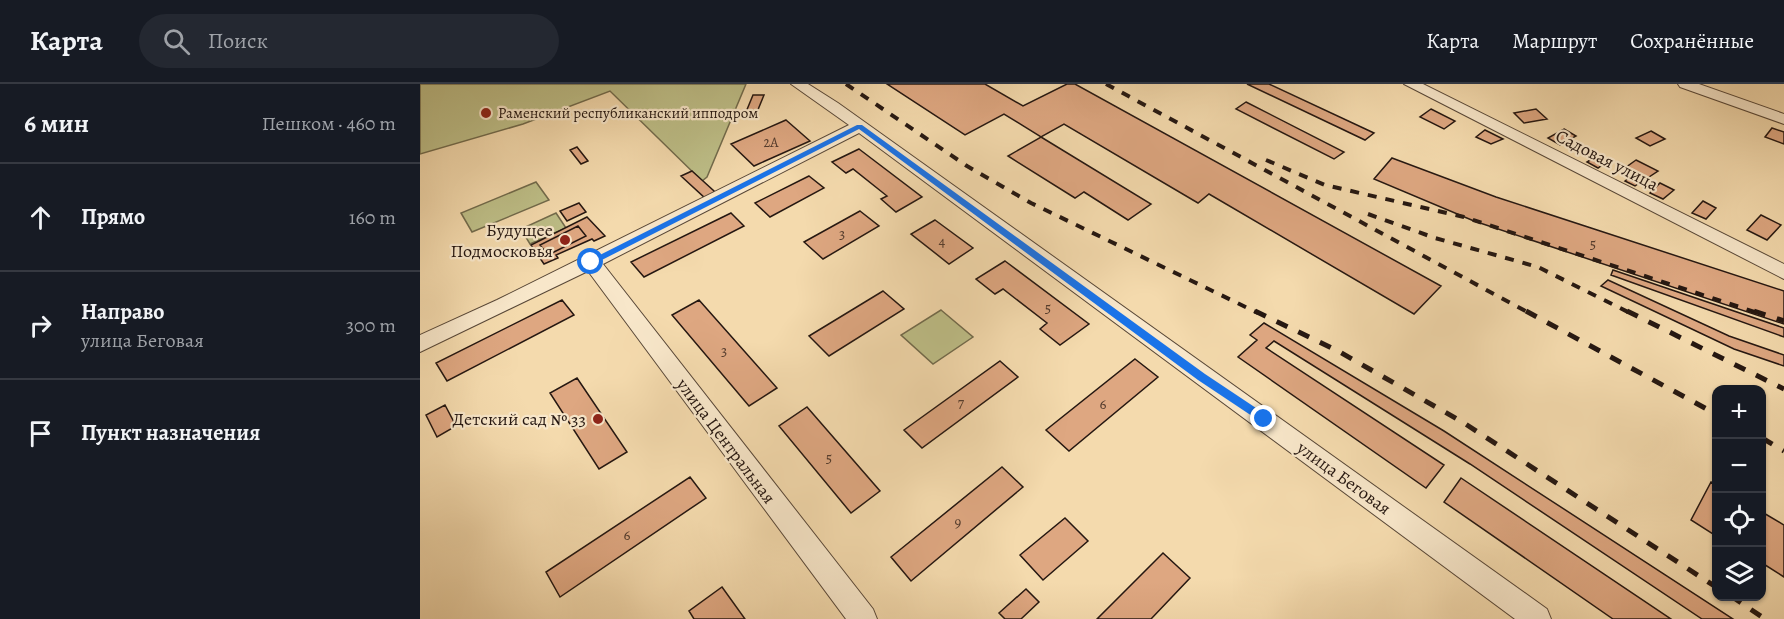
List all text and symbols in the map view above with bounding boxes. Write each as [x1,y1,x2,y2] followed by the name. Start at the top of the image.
[139,14,559,68] search box
[30,22,103,60] text: Карта
[160,25,193,58] icon: search
[208,26,268,56] text: Поиск
[1426,27,1479,55] text: Карта
[1512,27,1597,55] text: Маршрут
[1630,27,1754,55] text: Сохранённые
[498,103,758,123] place label: Раменский республиканский ипподром
[24,106,89,141] text: 6 мин
[479,106,493,120] marker: Раменский республиканский ипподром
[262,110,396,137] text: Пешком · 460 m
[1551,124,1663,197] street label: Садовая улица
[764,133,779,152] house number: 2А
[24,201,57,234] icon: ahead
[81,202,145,232] text: Прямо
[349,204,396,231] text: 160 m
[450,218,553,263] place label: Будущее Подмосковья
[839,224,845,244] house number: 3
[939,231,946,251] house number: 4
[558,233,572,247] marker: Будущее Подмосковья
[1590,234,1596,254] house number: 5
[577,248,603,274] route start
[81,297,164,327] text: Направо
[1045,298,1051,318] house number: 5
[24,309,57,342] icon: right
[346,312,396,339] text: 300 m
[81,327,204,354] text: улица Беговая
[721,341,727,361] house number: 3
[670,373,781,509] street label: улица Центральная
[1712,385,1766,601] map controls
[1712,385,1766,439] button: +
[958,393,965,413] house number: 7
[1100,394,1107,414] house number: 6
[1250,405,1276,431] route end
[453,407,586,431] place label: Детский сад № 33
[591,412,605,426] marker: Детский сад № 33
[24,417,57,450] icon: arrive
[81,418,260,448] text: Пункт назначения
[1291,435,1396,520] street label: улица Беговая
[1712,439,1766,493] button: −
[826,448,832,468] house number: 5
[1712,493,1766,547] button: locate
[955,512,962,532] house number: 9
[624,525,631,545] house number: 6
[1712,547,1766,601] button: layers

